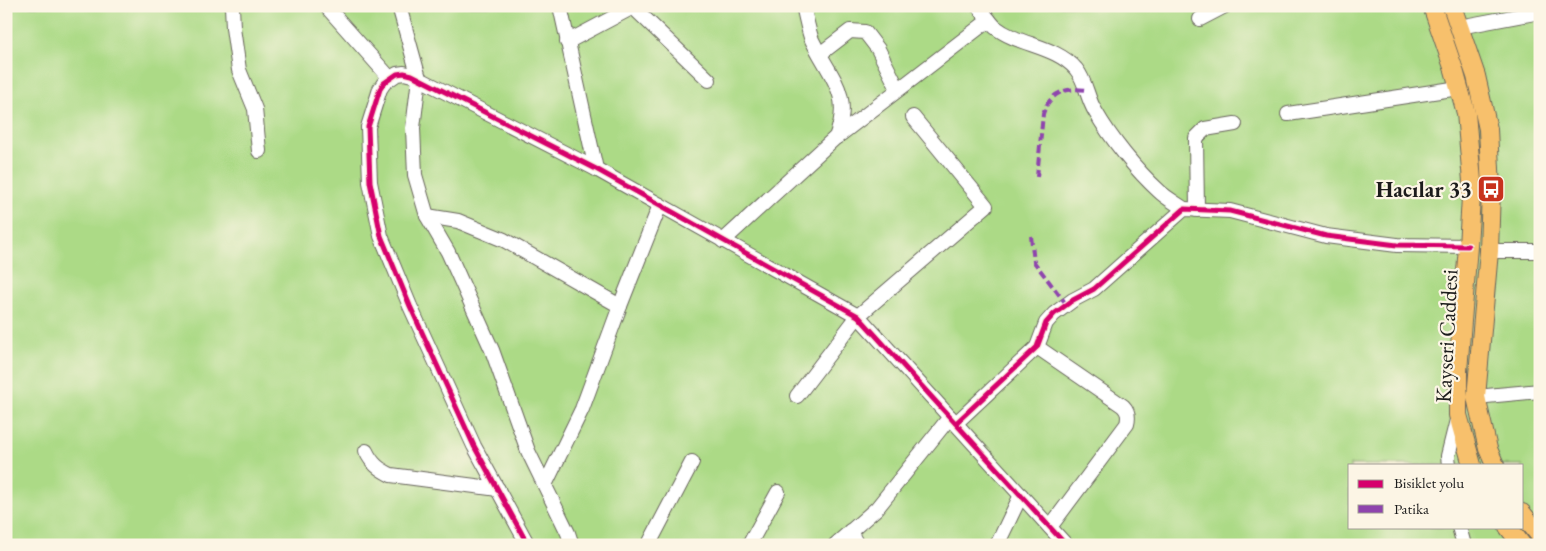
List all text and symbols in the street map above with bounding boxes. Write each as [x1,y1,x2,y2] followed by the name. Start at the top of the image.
[1476,174,1506,204] bus stop icon: Hacılar 33
[1376,175,1472,204] place label: Hacılar 33
[1429,268,1464,404] street label: Kayseri Caddesi
[1348,464,1524,528] legend
[1394,473,1464,492] text: Bisiklet yolu
[1394,499,1429,518] text: Patika

